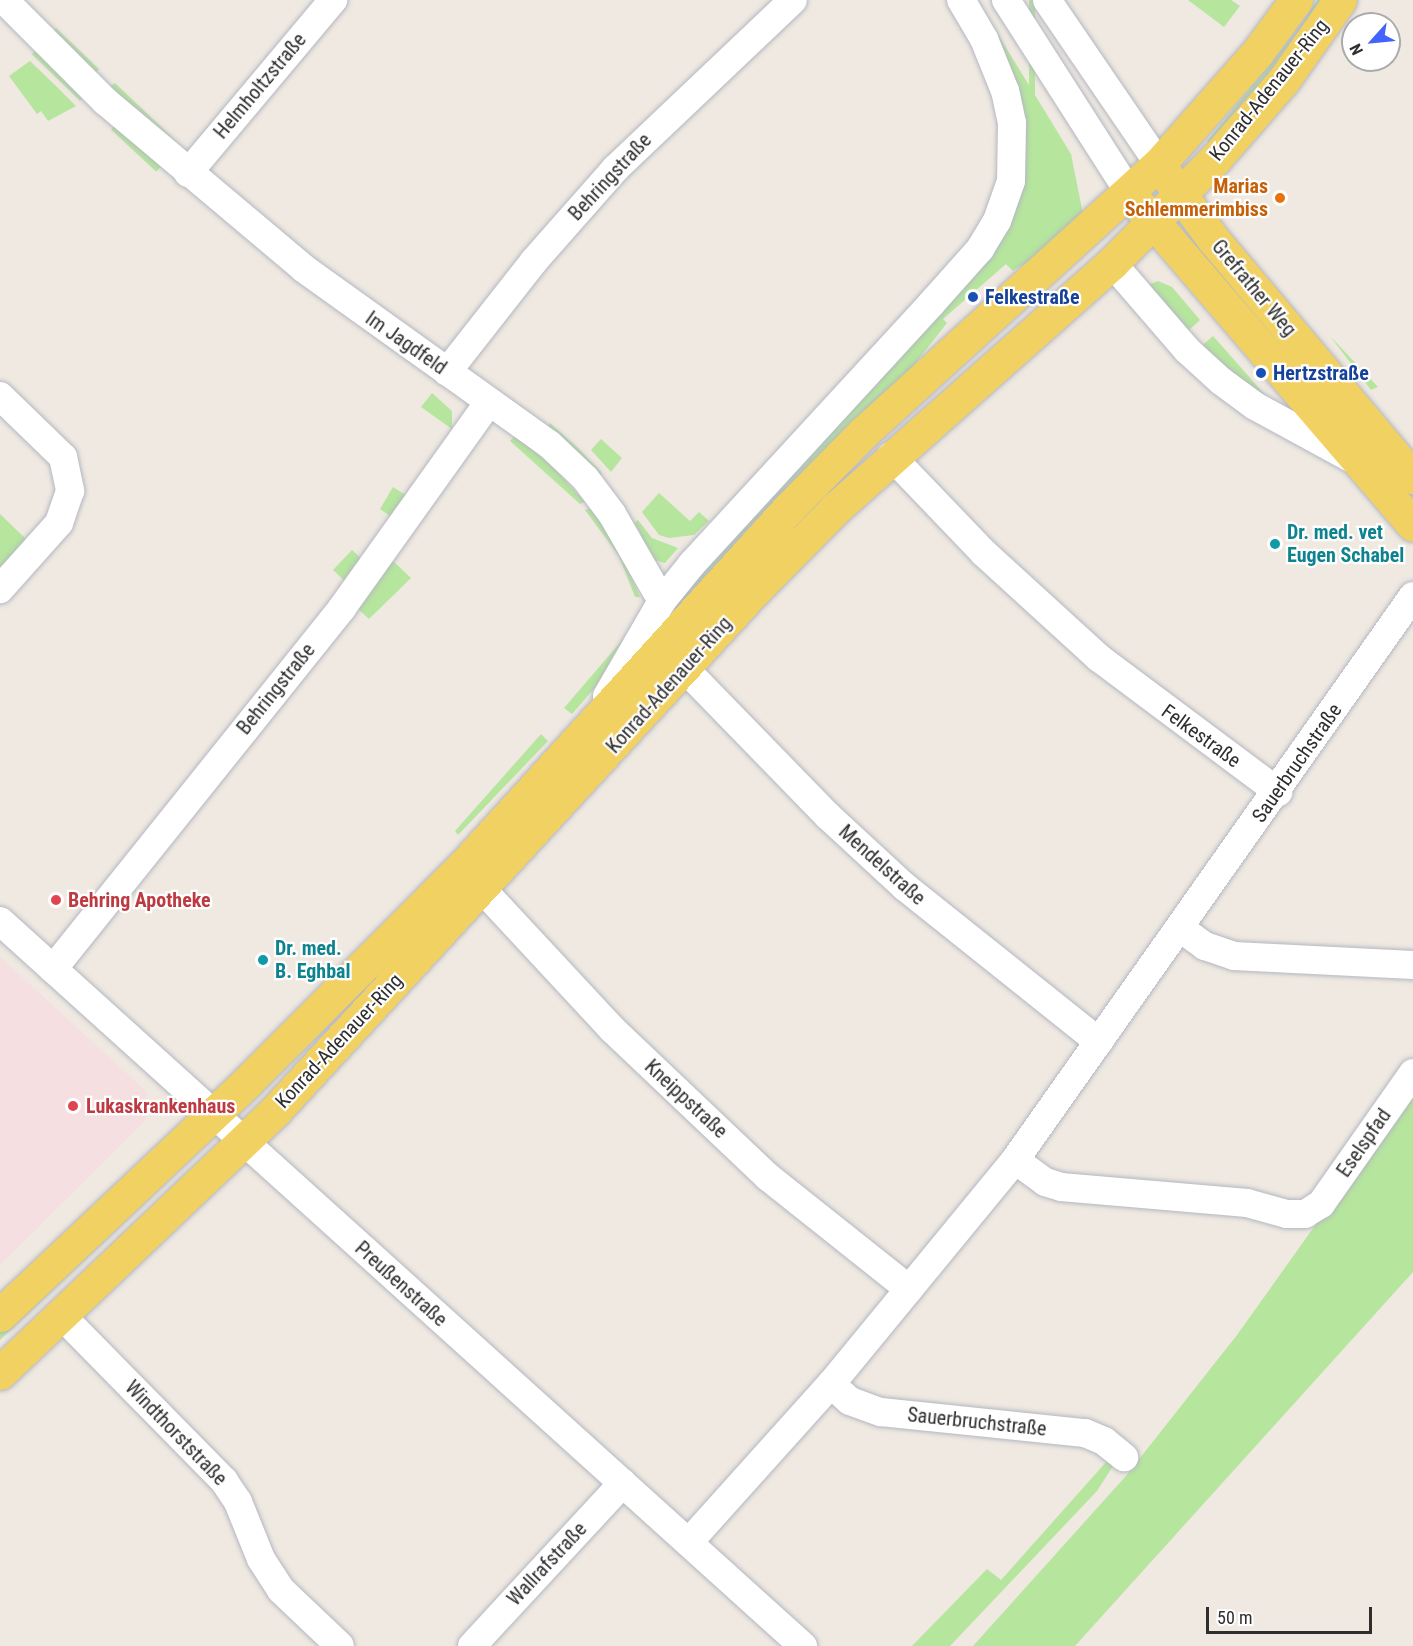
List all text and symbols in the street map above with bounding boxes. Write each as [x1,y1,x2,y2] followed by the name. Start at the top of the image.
[1341,12,1401,72] north arrow
[1204,14,1334,166] street label: Konrad-Adenauer-Ring
[209,28,311,144] street label: Helmholtzstraße
[1346,41,1367,58] text: N
[564,128,656,226] street label: Behringstraße
[1125,174,1268,221] place label: Marias Schlemmerimbiss
[1273,191,1287,205] marker: Marias Schlemmerimbiss
[1207,235,1301,341] street label: Grefrather Weg
[985,285,1080,309] place label: Felkestraße
[966,290,980,304] marker: Felkestraße
[361,306,451,380] street label: Im Jagdfeld
[1273,361,1369,385] place label: Hertzstraße
[1254,366,1268,380] marker: Hertzstraße
[1287,520,1404,567] place label: Dr. med. vet Eugen Schabel
[1268,537,1282,551] marker: Dr. med. vet Eugen Schabel
[601,612,737,758] street label: Konrad-Adenauer-Ring
[232,639,320,739] street label: Behringstraße
[1157,699,1245,773] street label: Felkestraße
[1247,699,1347,827] street label: Sauerbruchstraße
[834,820,930,910] street label: Mendelstraße
[68,888,211,912] place label: Behring Apotheke
[49,893,63,907] marker: Behring Apotheke
[275,936,351,983] place label: Dr. med. B. Eghbal
[256,953,270,967] marker: Dr. med. B. Eghbal
[270,969,408,1113] street label: Konrad-Adenauer-Ring
[640,1055,732,1143] street label: Kneippstraße
[86,1094,235,1118] place label: Lukaskrankenhaus
[64,1097,82,1115] marker: Lukaskrankenhaus
[1332,1104,1396,1182] street label: Eselspfad
[350,1236,452,1332] street label: Preußenstraße
[120,1376,232,1490] street label: Windthorststraße
[906,1403,1048,1441] street label: Sauerbruchstraße
[502,1517,592,1611] street label: Wallrafstraße
[1209,1595,1376,1633] scale bar
[1217,1607,1252,1628] text: 50 m

